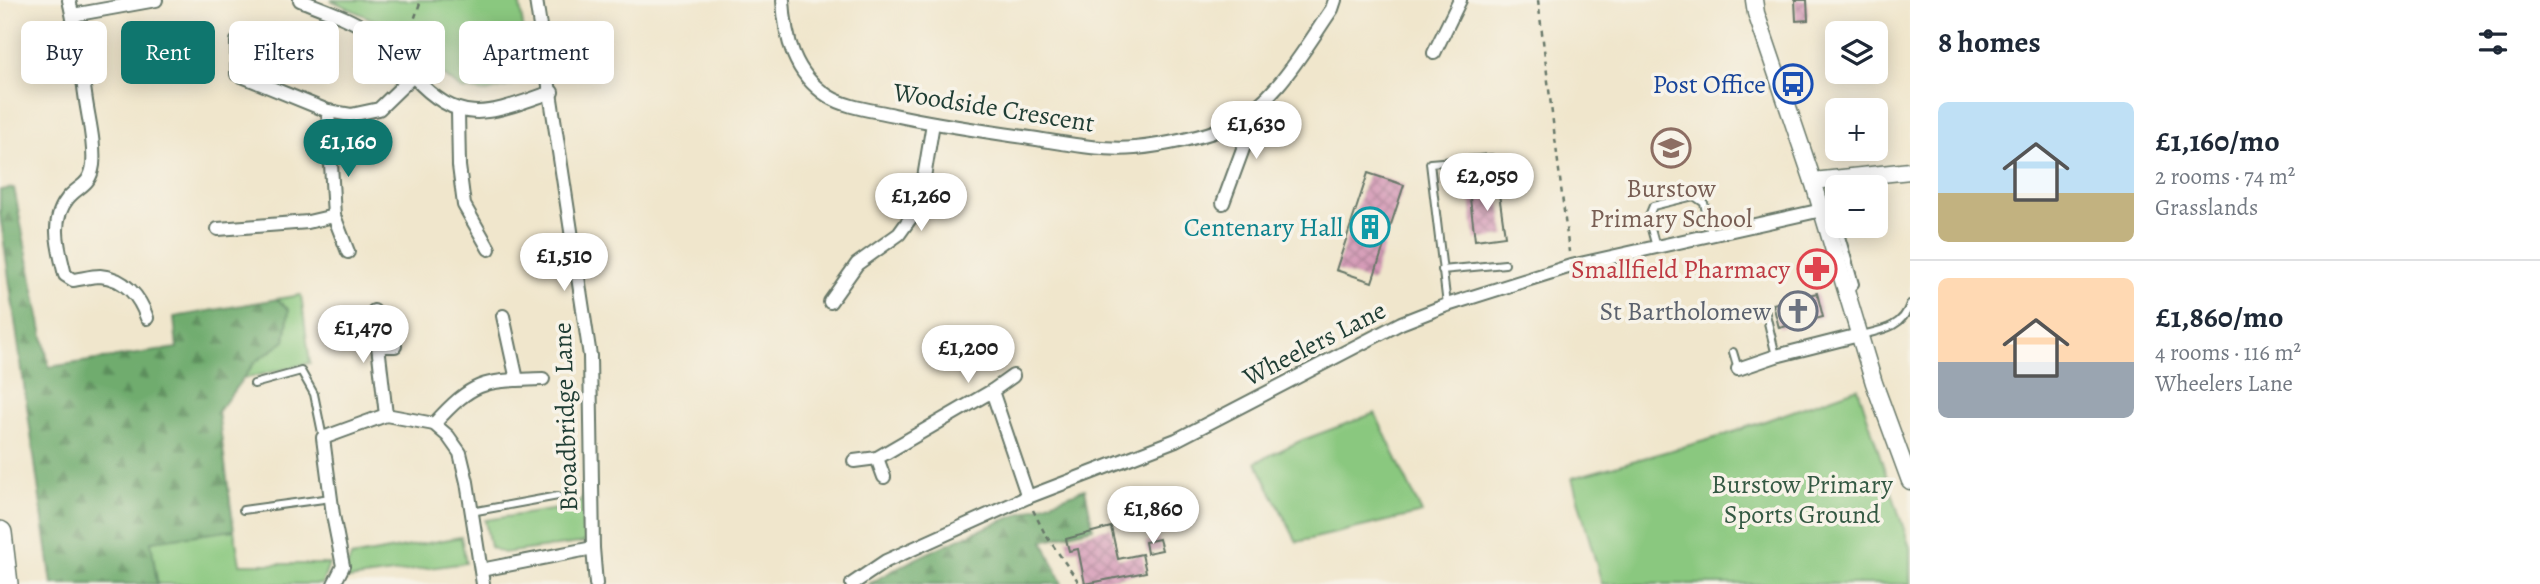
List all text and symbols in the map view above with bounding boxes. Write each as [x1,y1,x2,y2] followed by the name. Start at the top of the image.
[21,21,107,84] chip: Buy
[121,21,215,84] chip: Rent
[229,21,339,84] chip: Filters
[353,21,445,84] chip: New
[459,21,614,84] chip: Apartment
[1825,21,1888,238] map controls
[1825,21,1888,84] button: layers
[1938,22,2041,62] text: 8 homes
[2474,23,2512,61] icon: filters
[1772,63,1814,105] bus stop icon: Post Office
[1652,67,1766,102] place label: Post Office
[890,74,1097,141] street label: Woodside Crescent
[1825,98,1888,161] button: +
[1199,102,1313,161] pin: £1,630
[1227,108,1285,139] text: £1,630
[291,120,405,179] pin: £1,160
[2155,121,2280,161] text: £1,160/mo
[320,126,376,157] text: £1,160
[1650,127,1692,169] school or university icon: Burstow Primary School
[1994,130,2078,214] icon: home
[1430,154,1544,213] pin: £2,050
[1456,160,1518,191] text: £2,050
[2155,161,2295,192] text: 2 rooms · 74 m²
[1590,171,1752,236] place label: Burstow Primary School
[864,174,978,233] pin: £1,260
[1825,175,1888,238] button: −
[891,180,951,211] text: £1,260
[2155,192,2258,223] text: Grasslands
[1349,206,1391,248] building icon: Centenary Hall
[1184,210,1343,245] place label: Centenary Hall
[507,233,621,293] pin: £1,510
[536,240,592,271] text: £1,510
[1796,248,1838,290] pharmacy icon: Smallfield Pharmacy
[1571,252,1790,287] place label: Smallfield Pharmacy
[1777,290,1819,332] church icon: St Bartholomew
[1236,292,1392,395] street label: Wheelers Lane
[1600,294,1772,329] place label: St Bartholomew
[2155,297,2283,337] text: £1,860/mo
[306,306,420,365] pin: £1,470
[1994,306,2078,390] icon: home
[334,312,392,343] text: £1,470
[545,322,586,512] street label: Broadbridge Lane
[911,326,1025,385] pin: £1,200
[938,332,998,363] text: £1,200
[2155,337,2301,368] text: 4 rooms · 116 m²
[2155,368,2293,399] text: Wheelers Lane
[1711,467,1893,532] park label: Burstow Primary Sports Ground
[1096,486,1210,546] pin: £1,860
[1123,493,1183,524] text: £1,860

